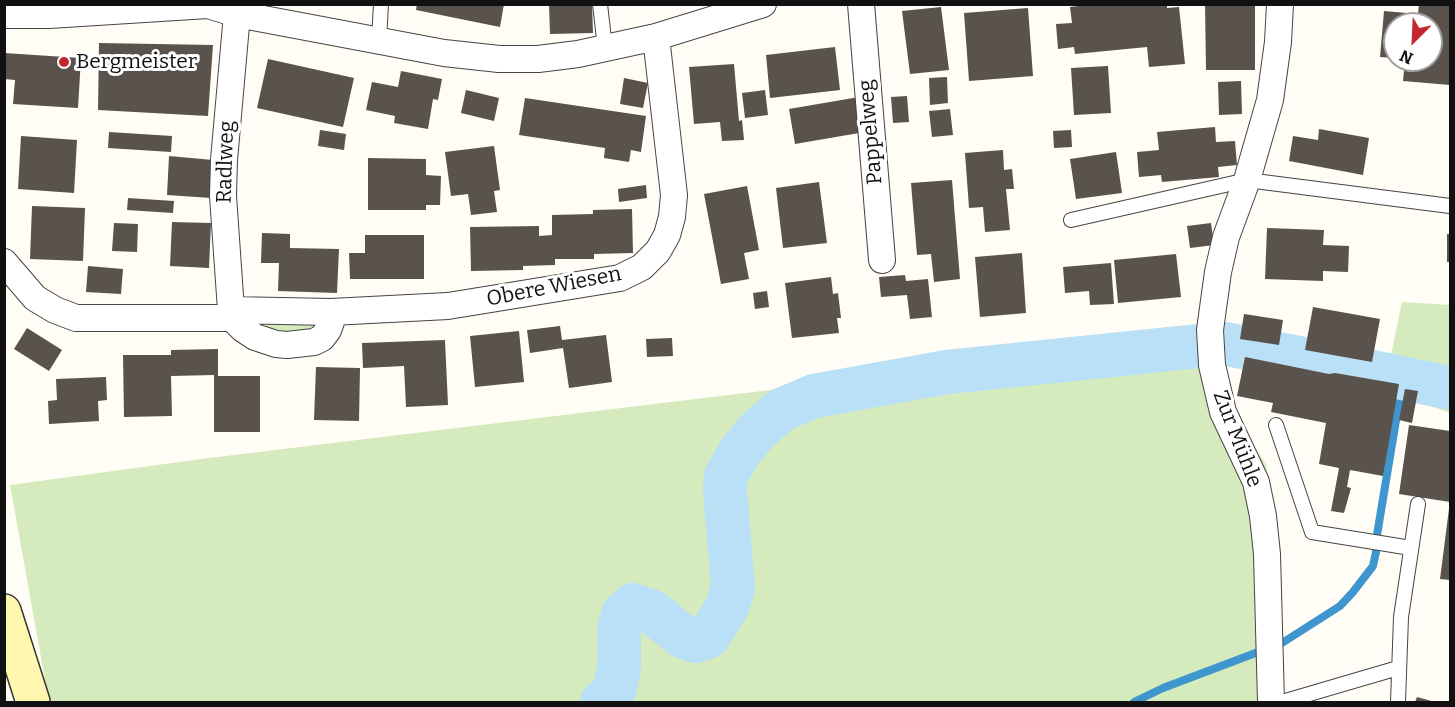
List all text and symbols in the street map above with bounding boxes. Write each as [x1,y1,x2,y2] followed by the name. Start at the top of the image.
[1383,12,1443,72] north arrow
[1397,46,1416,68] text: N
[76,49,197,75] place label: Bergmeister
[57,55,71,69] marker: Bergmeister
[854,78,888,186] street label: Pappelweg
[212,120,240,204] street label: Radlweg
[484,262,624,312] street label: Obere Wiesen
[1207,387,1267,491] street label: Zur Mühle

